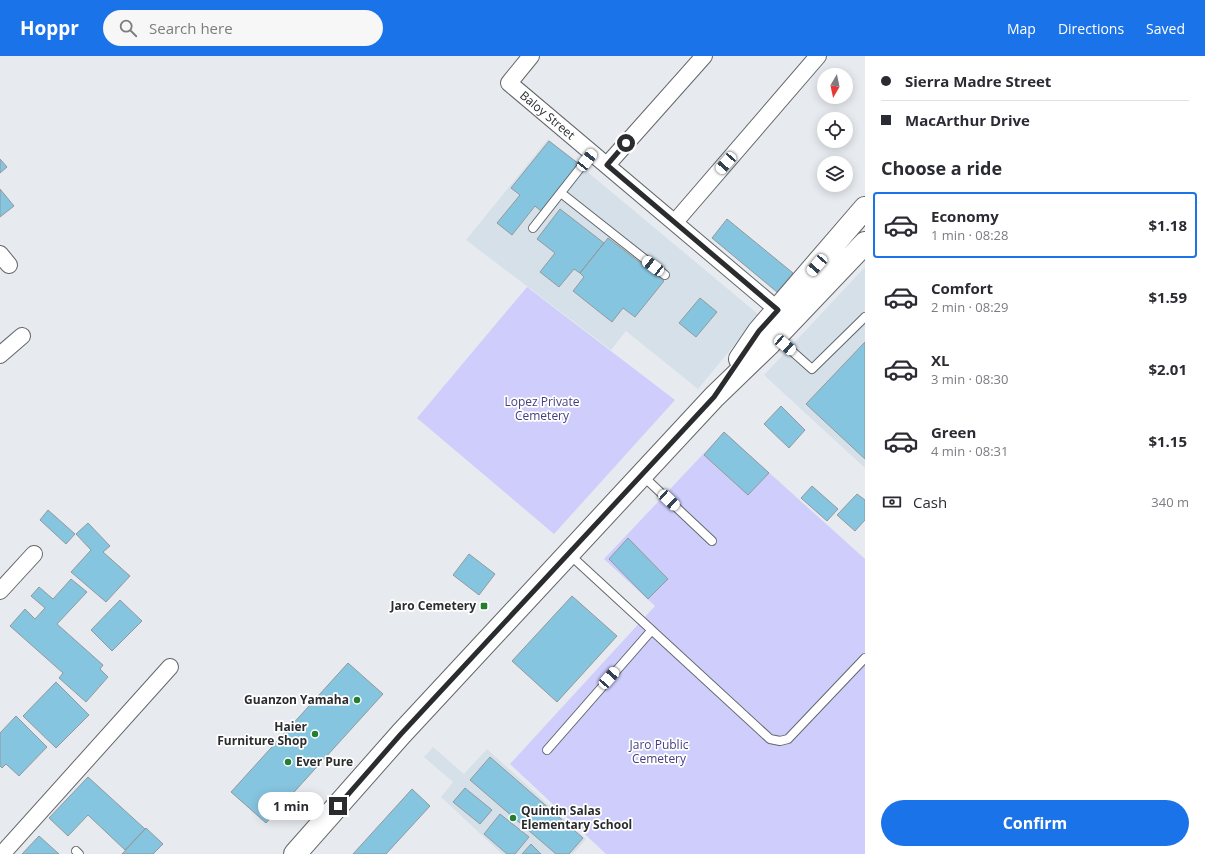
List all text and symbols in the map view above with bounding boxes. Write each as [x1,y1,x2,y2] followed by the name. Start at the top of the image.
[103,10,383,46] search box
[20,15,79,41] text: Hoppr
[117,17,139,39] icon: search
[149,18,233,38] text: Search here
[1007,19,1036,38] text: Map
[1058,19,1124,38] text: Directions
[1146,19,1185,38] text: Saved
[817,68,853,104] north arrow
[817,68,853,192] map controls
[905,71,1051,91] text: Sierra Madre Street
[516,87,579,143] street label: Baloy Street
[905,110,1030,130] text: MacArthur Drive
[817,112,853,148] button: locate
[617,134,635,152] route start
[575,147,599,173] car
[714,150,738,176] car
[817,156,853,192] button: layers
[881,156,1002,180] text: Choose a ride
[931,206,999,226] text: Economy
[883,207,919,243] icon: car
[1148,215,1187,235] text: $1.18
[931,226,1008,244] text: 1 min · 08:28
[805,252,829,278] car
[640,254,666,278] car
[931,278,993,298] text: Comfort
[883,279,919,315] icon: car
[1148,287,1187,307] text: $1.59
[931,298,1008,316] text: 2 min · 08:29
[772,333,798,357] car
[931,350,949,370] text: XL
[883,351,919,387] icon: car
[1148,359,1187,379] text: $2.01
[931,370,1008,388] text: 3 min · 08:30
[504,393,580,424] park label: Lopez Private Cemetery
[931,422,976,442] text: Green
[883,423,919,459] icon: car
[1148,431,1187,451] text: $1.15
[931,442,1008,460] text: 4 min · 08:31
[656,487,682,513] car
[881,491,903,513] icon: cash
[913,492,947,512] text: Cash
[1151,493,1189,511] text: 340 m
[390,597,476,614] place label: Jaro Cemetery
[479,601,489,611] marker: Jaro Cemetery
[597,665,621,691] car
[244,691,349,708] place label: Guanzon Yamaha
[352,695,362,705] marker: Guanzon Yamaha
[217,718,308,749] place label: Haier Furniture Shop
[310,729,320,739] marker: Haier Furniture Shop
[629,736,689,767] park label: Jaro Public Cemetery
[296,753,353,770] place label: Ever Pure
[283,757,293,767] marker: Ever Pure
[258,792,324,820] callout: 1 min
[273,797,309,815] text: 1 min
[329,797,347,815] route end
[881,800,1189,846] button: Confirm
[521,802,632,833] place label: Quintin Salas Elementary School
[508,813,518,823] marker: Quintin Salas Elementary School

